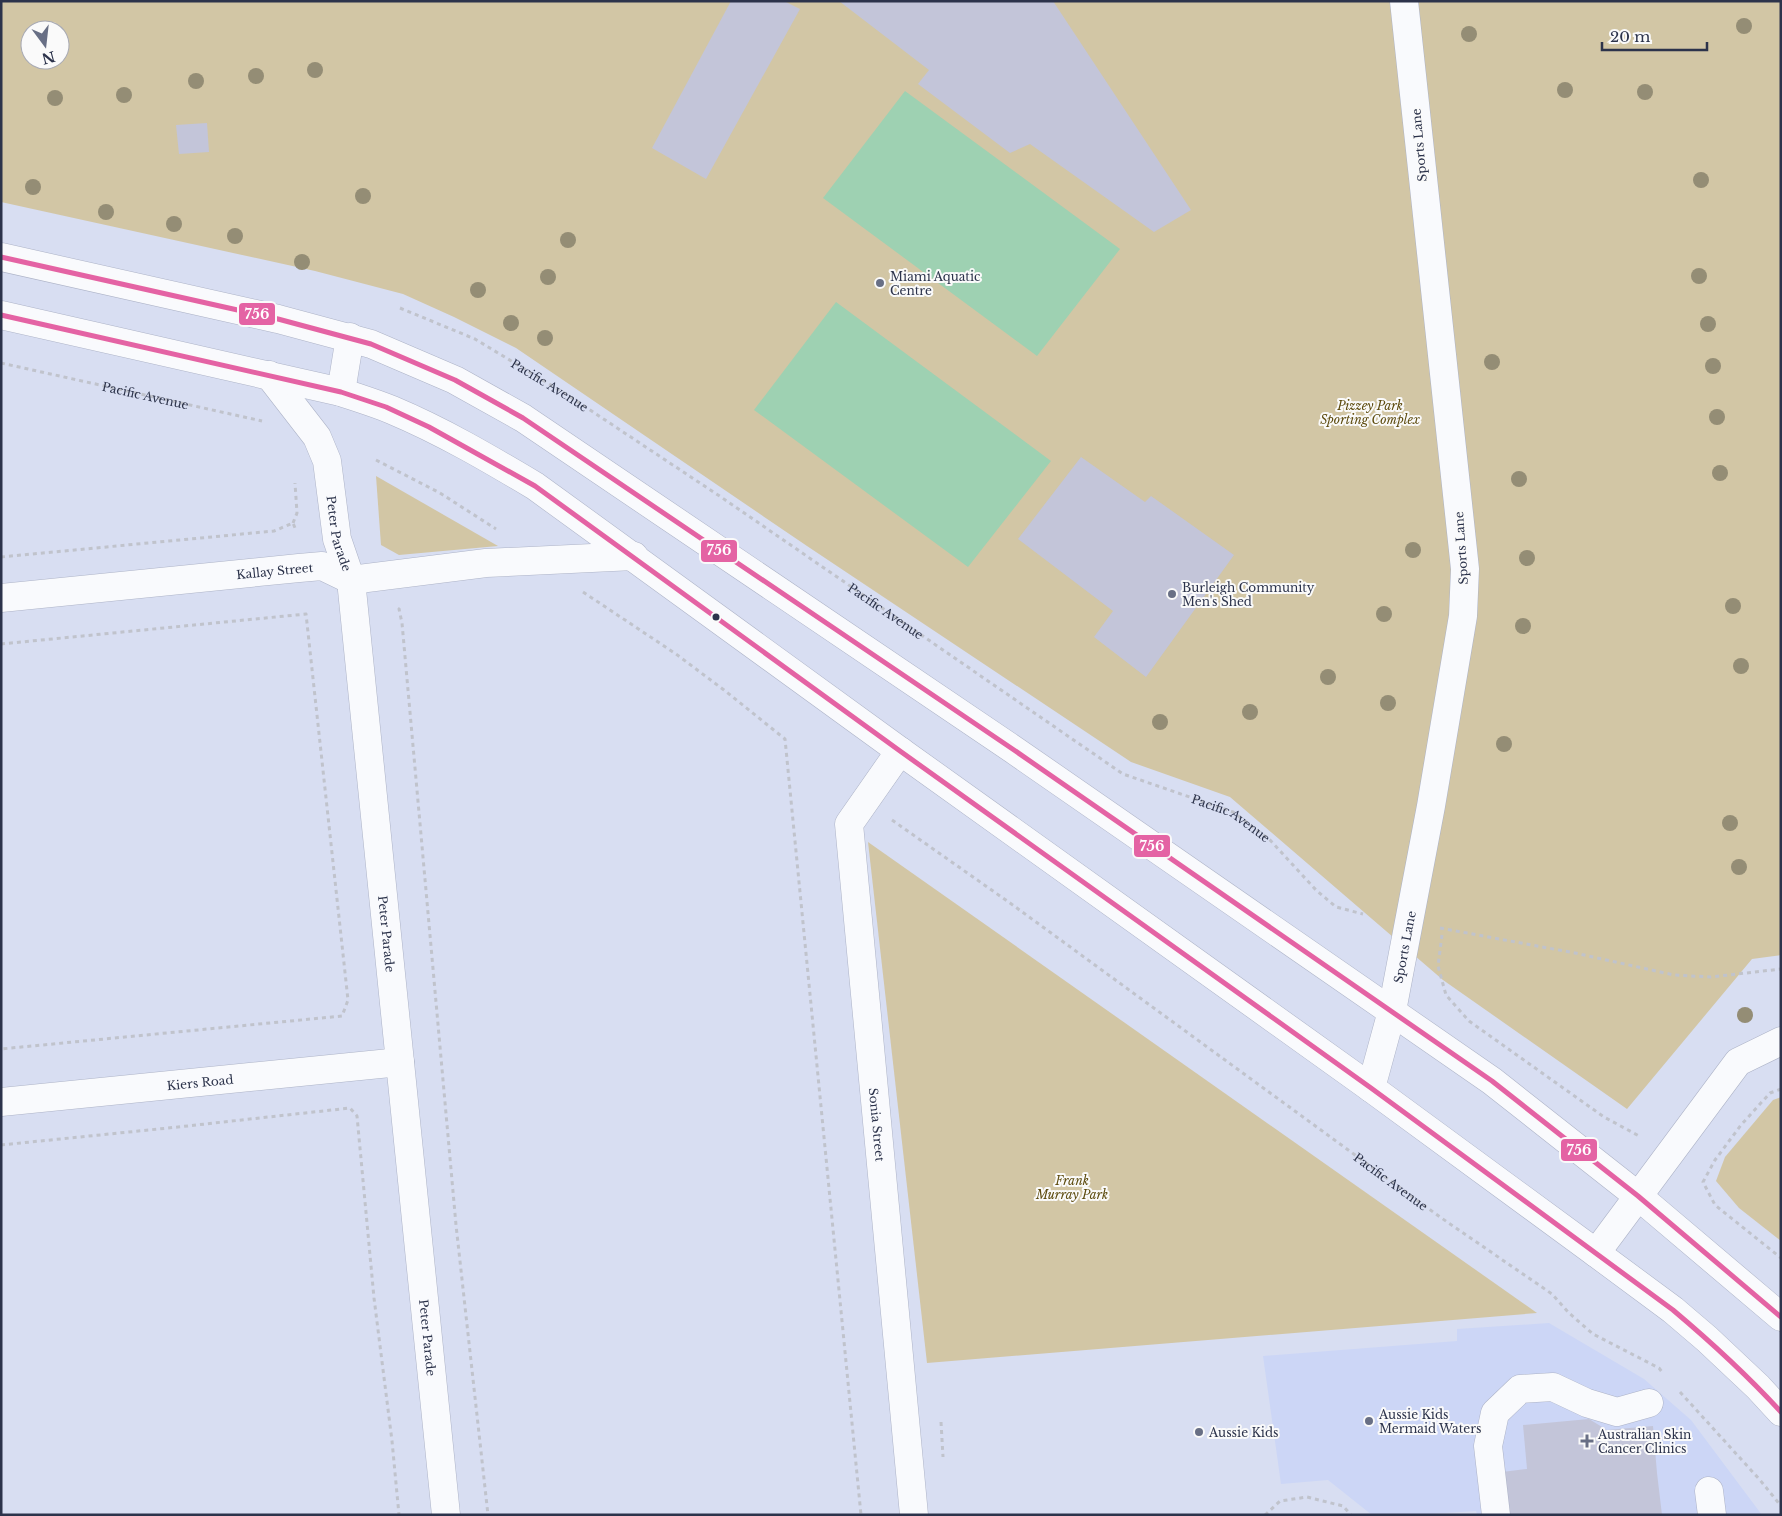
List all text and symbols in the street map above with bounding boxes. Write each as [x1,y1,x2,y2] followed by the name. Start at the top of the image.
[20,20,70,70] north arrow
[1602,20,1707,52] scale bar
[1610,27,1650,46] text: 20 m
[40,47,57,68] text: N
[1408,108,1430,182] street label: Sports Lane
[890,269,981,298] place label: Miami Aquatic Centre
[874,277,886,289] marker: Miami Aquatic Centre
[238,302,276,326] line badge: 756
[245,305,269,323] text: 756
[508,355,592,415] street label: Pacific Avenue
[101,378,190,412] street label: Pacific Avenue
[1320,398,1420,427] park label: Pizzey Park Sporting Complex
[324,495,355,573] street label: Peter Parade
[1451,511,1471,585] street label: Sports Lane
[700,539,738,563] line badge: 756
[707,541,731,559] text: 756
[235,559,314,582] street label: Kallay Street
[845,579,927,642] street label: Pacific Avenue
[1182,580,1315,609] place label: Burleigh Community Men's Shed
[1166,588,1178,600] marker: Burleigh Community Men's Shed
[711,612,721,622] unlabelled marker
[1190,791,1273,845] street label: Pacific Avenue
[1133,834,1171,858] line badge: 756
[1140,837,1164,855] text: 756
[376,895,398,973] street label: Peter Parade
[1390,909,1418,984] street label: Sports Lane
[166,1071,234,1093] street label: Kiers Road
[866,1087,888,1163] street label: Sonia Street
[1560,1138,1598,1162] line badge: 756
[1567,1141,1591,1159] text: 756
[1351,1149,1431,1213] street label: Pacific Avenue
[1035,1173,1108,1202] park label: Frank Murray Park
[417,1299,439,1377] street label: Peter Parade
[1378,1407,1481,1436] place label: Aussie Kids Mermaid Waters
[1363,1415,1375,1427] marker: Aussie Kids Mermaid Waters
[1208,1425,1278,1440] place label: Aussie Kids
[1193,1426,1205,1438] marker: Aussie Kids
[1597,1427,1691,1456] place label: Australian Skin Cancer Clinics
[1580,1434,1594,1448] marker: Australian Skin Cancer Clinics

